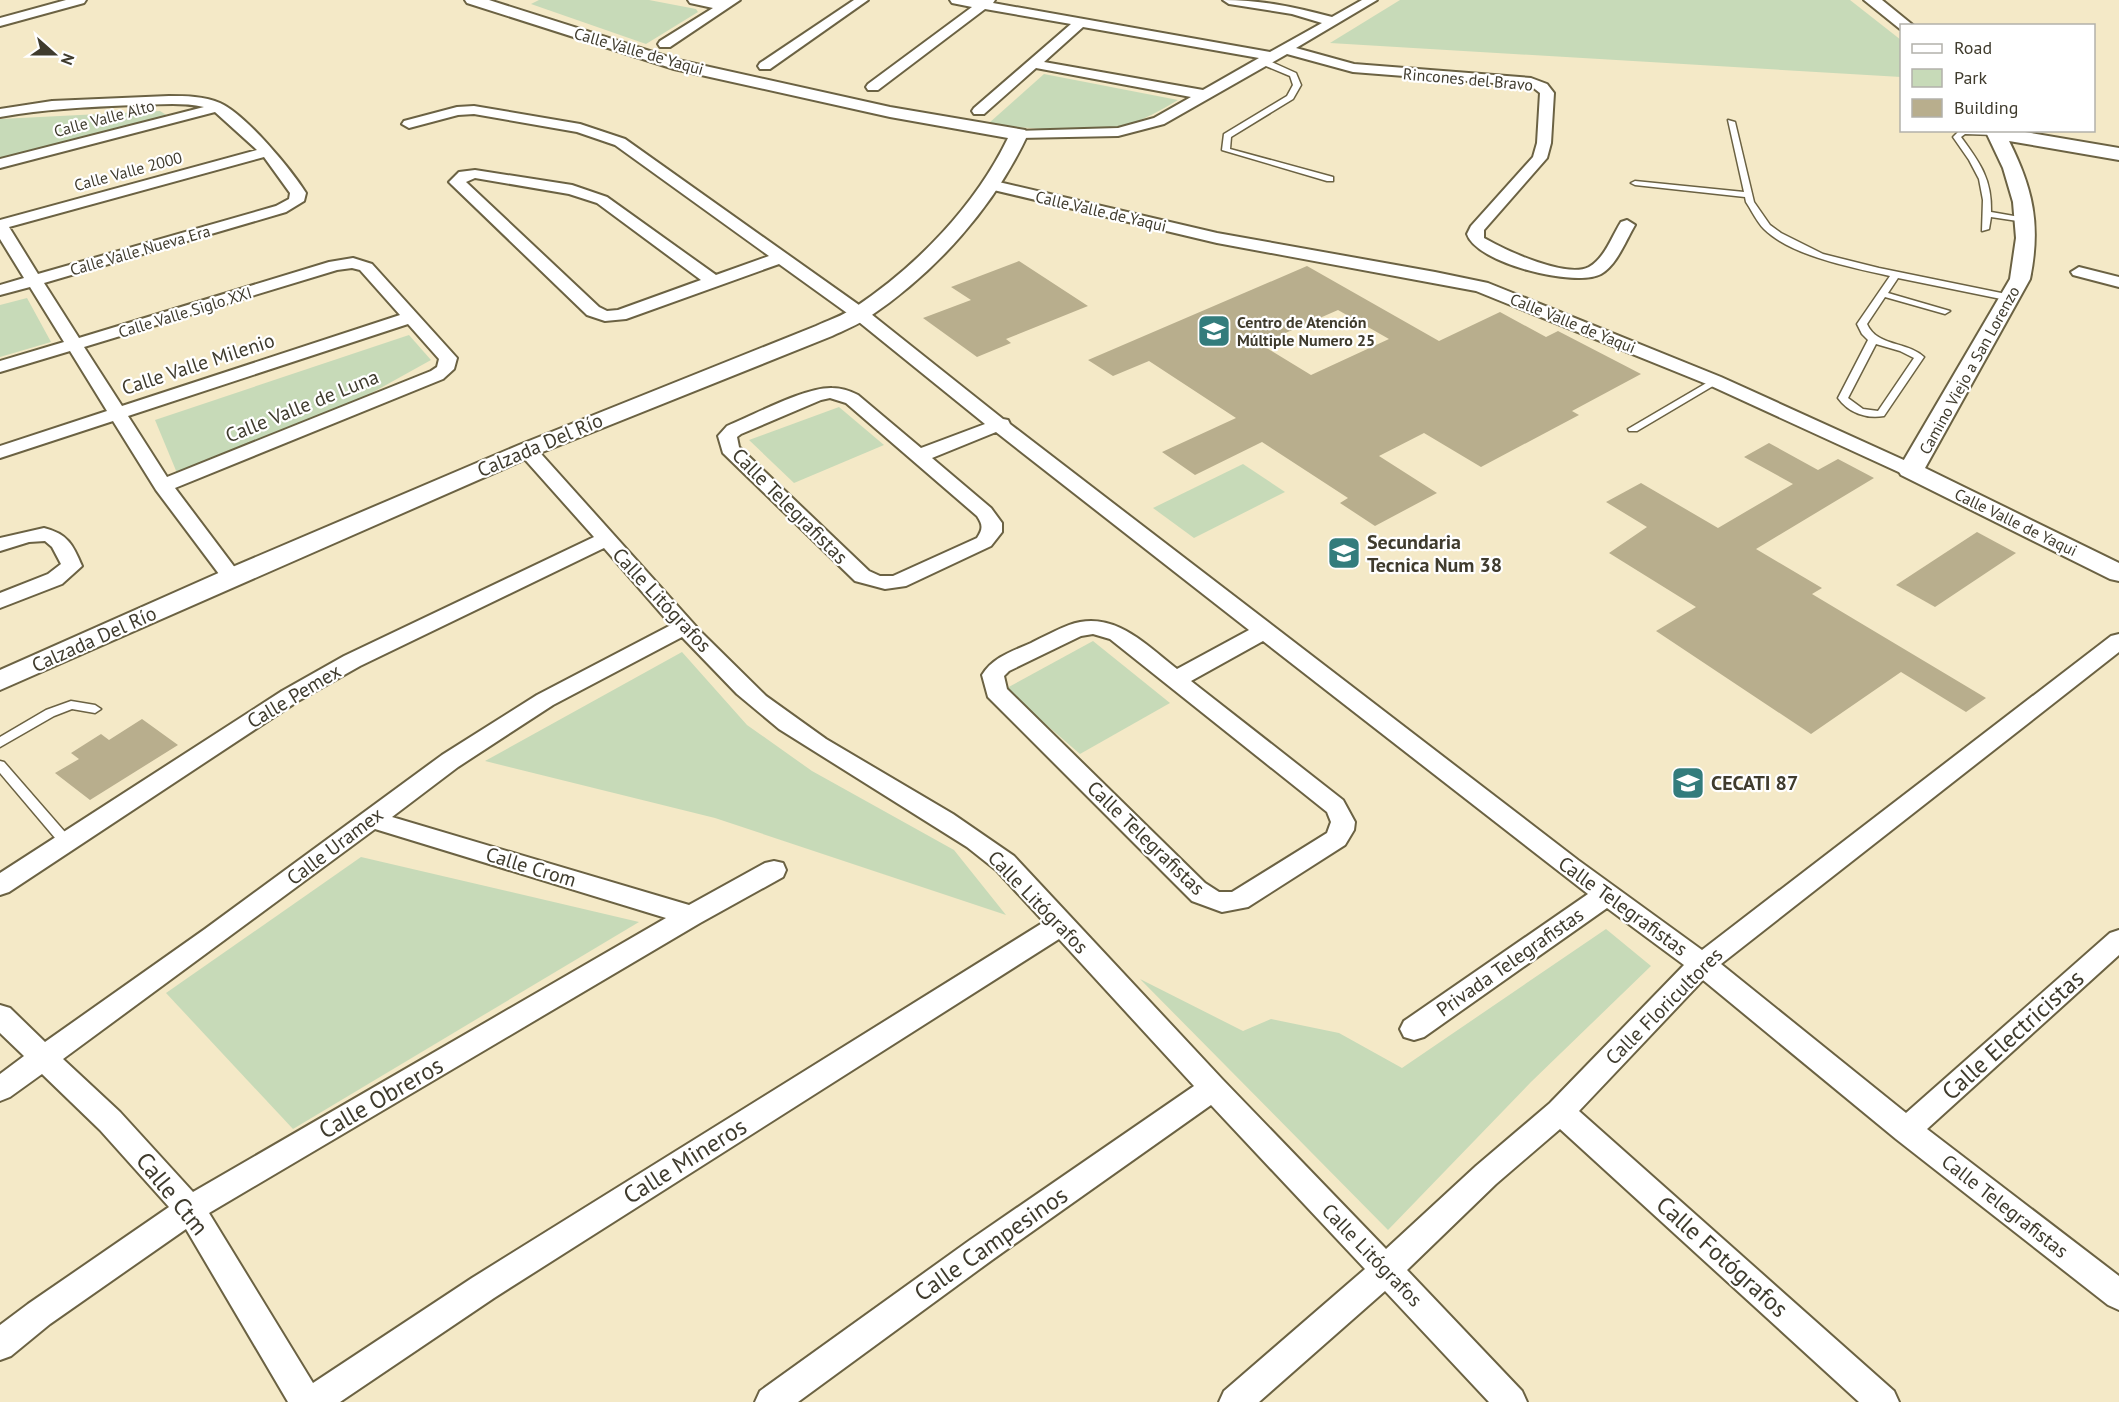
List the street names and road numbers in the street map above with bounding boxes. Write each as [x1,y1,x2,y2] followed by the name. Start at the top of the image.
[572,23,706,79] street label: Calle Valle de Yaqui
[1402,63,1534,95] street label: Rincones del Bravo
[51,95,157,141] street label: Calle Valle Alto
[72,147,184,195] street label: Calle Valle 2000
[1034,186,1168,236] street label: Calle Valle de Yaqui
[68,220,212,280] street label: Calle Valle Nueva Era
[116,282,254,342] street label: Calle Valle Siglo XXI
[1914,282,2024,458] street label: Camino Viejo a San Lorenzo
[1507,289,1639,357] street label: Calle Valle de Yaqui
[118,327,278,401] street label: Calle Valle Milenio
[222,363,382,449] street label: Calle Valle de Luna
[473,407,607,483] street label: Calzada Del Río
[726,442,854,570] street label: Calle Telegrafistas
[1951,484,2081,560] street label: Calle Valle de Yaqui
[607,542,717,658] street label: Calle Litógrafos
[28,600,160,678] street label: Calzada Del Río
[242,658,346,734] street label: Calle Pemex
[1082,775,1210,901] street label: Calle Telegrafistas
[282,801,388,891] street label: Calle Uramex
[483,841,579,893] street label: Calle Crom
[982,845,1094,959] street label: Calle Litógrafos
[1553,850,1693,962] street label: Calle Telegrafistas
[1431,901,1589,1023] street label: Privada Telegrafistas
[1600,942,1728,1070] street label: Calle Floricultores
[1935,963,2090,1107] street label: Calle Electricistas
[313,1049,449,1146] street label: Calle Obreros
[617,1110,752,1211] street label: Calle Mineros
[129,1146,215,1242] street label: Calle Ctm
[1936,1148,2074,1264] street label: Calle Telegrafistas
[908,1179,1073,1308] street label: Calle Campesinos
[1650,1189,1795,1324] street label: Calle Fotógrafos
[1316,1198,1428,1312] street label: Calle Litógrafos

